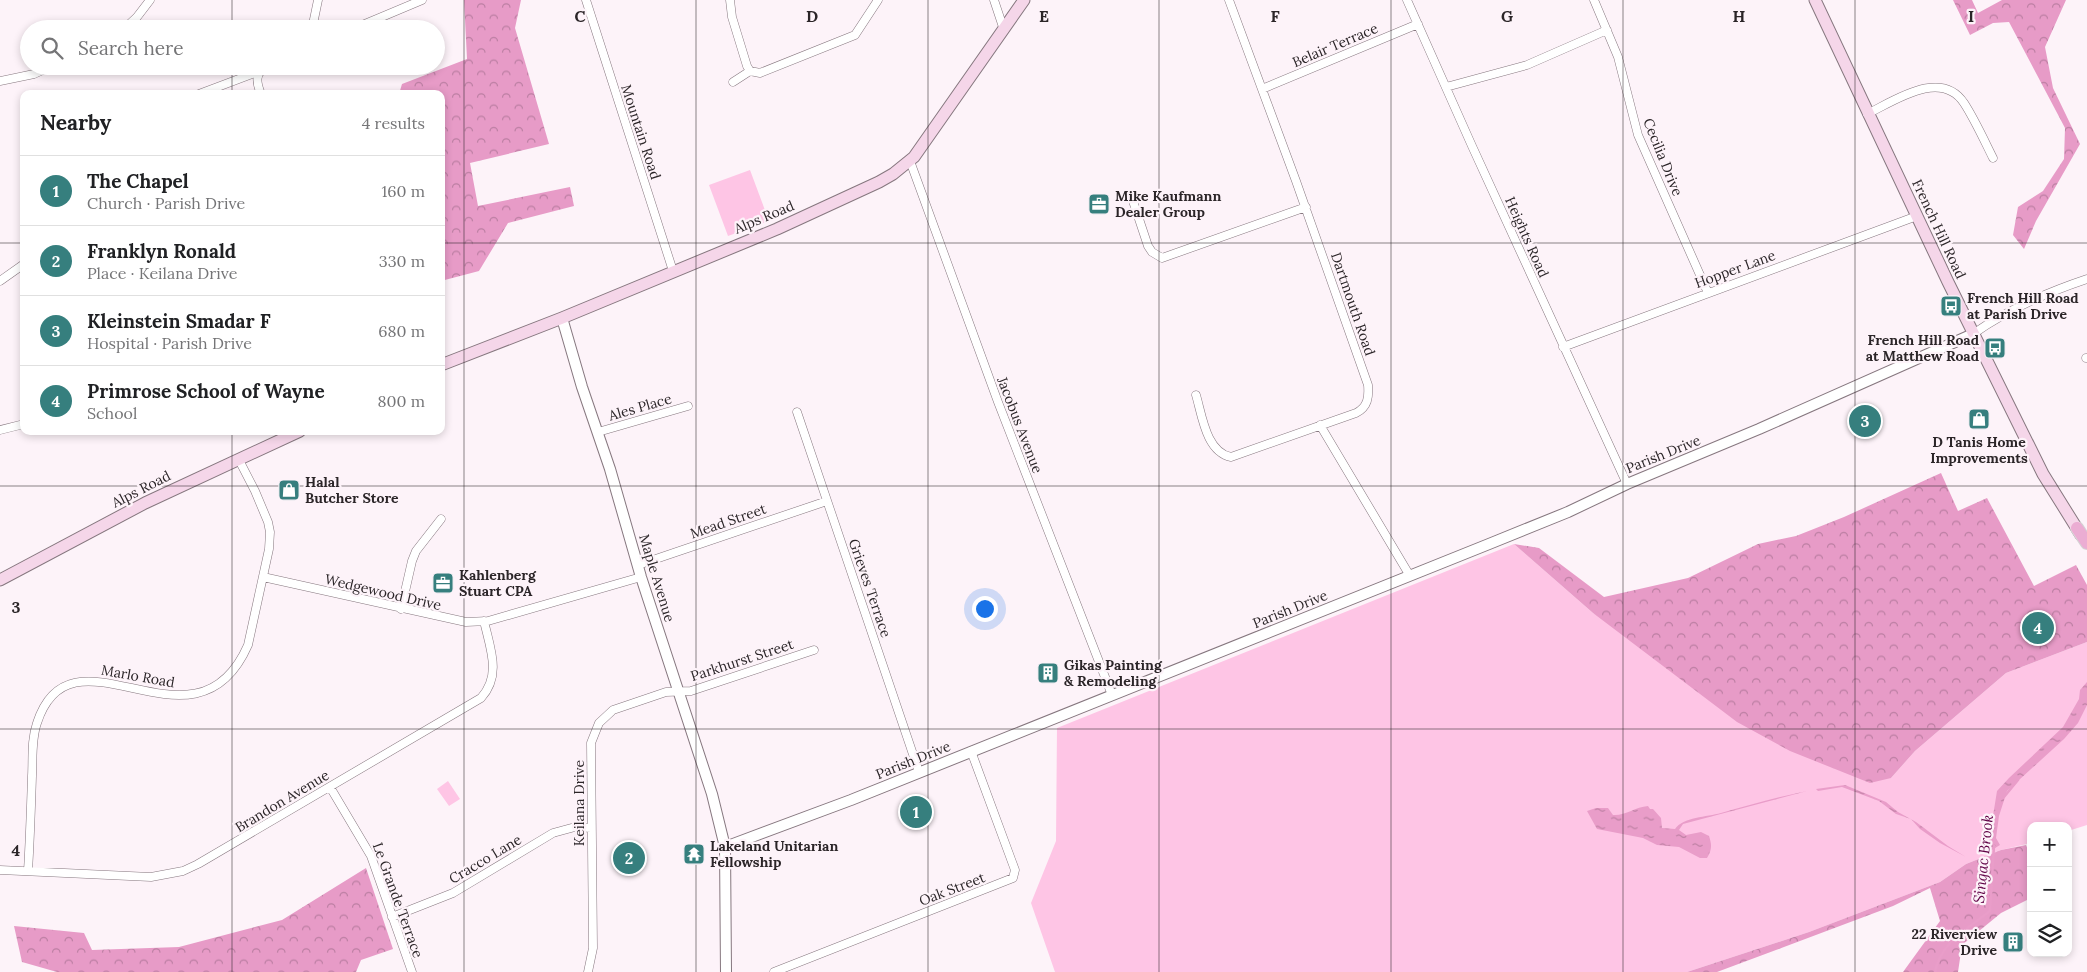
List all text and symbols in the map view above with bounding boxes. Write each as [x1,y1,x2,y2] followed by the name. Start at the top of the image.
[574,6,586,26] text: C
[806,6,818,26] text: D
[1039,6,1049,26] text: E
[1270,6,1280,26] text: F
[1501,6,1513,26] text: G
[1733,6,1746,26] text: H
[1968,6,1974,26] text: I
[1290,19,1381,71] street label: Belair Terrace
[20,20,445,75] search box
[38,34,66,62] icon: search
[78,36,184,60] text: Search here
[617,82,665,182] street label: Mountain Road
[40,109,111,136] text: Nearby
[362,113,425,133] text: 4 results
[1639,115,1687,199] street label: Cecilia Drive
[87,169,189,193] text: The Chapel
[1908,176,1970,282] street label: French Hill Road
[53,181,59,201] text: 1
[381,181,425,201] text: 160 m
[1115,187,1221,221] place label: Mike Kaufmann Dealer Group
[1087,192,1111,216] office icon: Mike Kaufmann Dealer Group
[87,193,245,213] text: Church · Parish Drive
[1501,194,1553,280] street label: Heights Road
[730,196,797,238] street label: Alps Road
[87,239,236,263] text: Franklyn Ronald
[1692,246,1778,292] street label: Hopper Lane
[1327,250,1379,358] street label: Dartmouth Road
[52,251,60,271] text: 2
[379,251,425,271] text: 330 m
[87,263,237,283] text: Place · Keilana Drive
[1967,289,2079,323] place label: French Hill Road at Parish Drive
[1939,294,1963,318] bus stop icon: French Hill Road at Parish Drive
[87,309,271,333] text: Kleinstein Smadar F
[52,321,60,341] text: 3
[378,321,425,341] text: 680 m
[1866,331,1979,365] place label: French Hill Road at Matthew Road
[87,333,252,353] text: Hospital · Parish Drive
[1983,336,2007,360] bus stop icon: French Hill Road at Matthew Road
[993,373,1047,476] street label: Jacobus Avenue
[87,379,325,403] text: Primrose School of Wayne
[605,389,674,425] street label: Ales Place
[52,391,60,411] text: 4
[378,391,425,411] text: 800 m
[1849,402,1881,440] pin: 3
[87,403,137,423] text: School
[1967,407,1991,431] shop icon: D Tanis Home Improvements
[1623,431,1703,477] street label: Parish Drive
[1930,433,2028,467] place label: D Tanis Home Improvements
[108,467,173,512] street label: Alps Road
[305,473,399,507] place label: Halal Butcher Store
[277,478,301,502] shop icon: Halal Butcher Store
[688,499,769,542] street label: Mead Street
[635,532,679,625] street label: Maple Avenue
[845,536,895,640] street label: Grieves Terrace
[459,566,537,600] place label: Kahlenberg Stuart CPA
[323,570,443,614] street label: Wedgewood Drive
[431,571,455,595] office icon: Kahlenberg Stuart CPA
[1250,586,1330,632] street label: Parish Drive
[972,596,998,622] your location
[12,597,21,617] text: 3
[2022,609,2054,647] pin: 4
[688,635,796,685] street label: Parkhurst Street
[1064,656,1163,690] place label: Gikas Painting & Remodeling
[100,661,176,691] street label: Marlo Road
[1036,661,1060,685] building icon: Gikas Painting & Remodeling
[873,737,953,783] street label: Parish Drive
[570,759,588,846] street label: Keilana Drive
[232,766,333,836] street label: Brandon Avenue
[900,793,932,831] pin: 1
[1969,814,1997,904] water label: Singac Brook
[2027,822,2072,957] map controls
[2027,822,2072,867] button: +
[446,830,525,888] street label: Cracco Lane
[710,837,838,871] place label: Lakeland Unitarian Fellowship
[613,839,645,877] pin: 2
[12,840,21,860] text: 4
[369,840,427,961] street label: Le Grande Terrace
[682,842,706,866] temple icon: Lakeland Unitarian Fellowship
[2027,867,2072,912] button: −
[916,868,988,910] street label: Oak Street
[2027,912,2072,957] button: layers
[1912,925,1998,959] place label: 22 Riverview Drive
[2001,930,2025,954] building icon: 22 Riverview Drive

